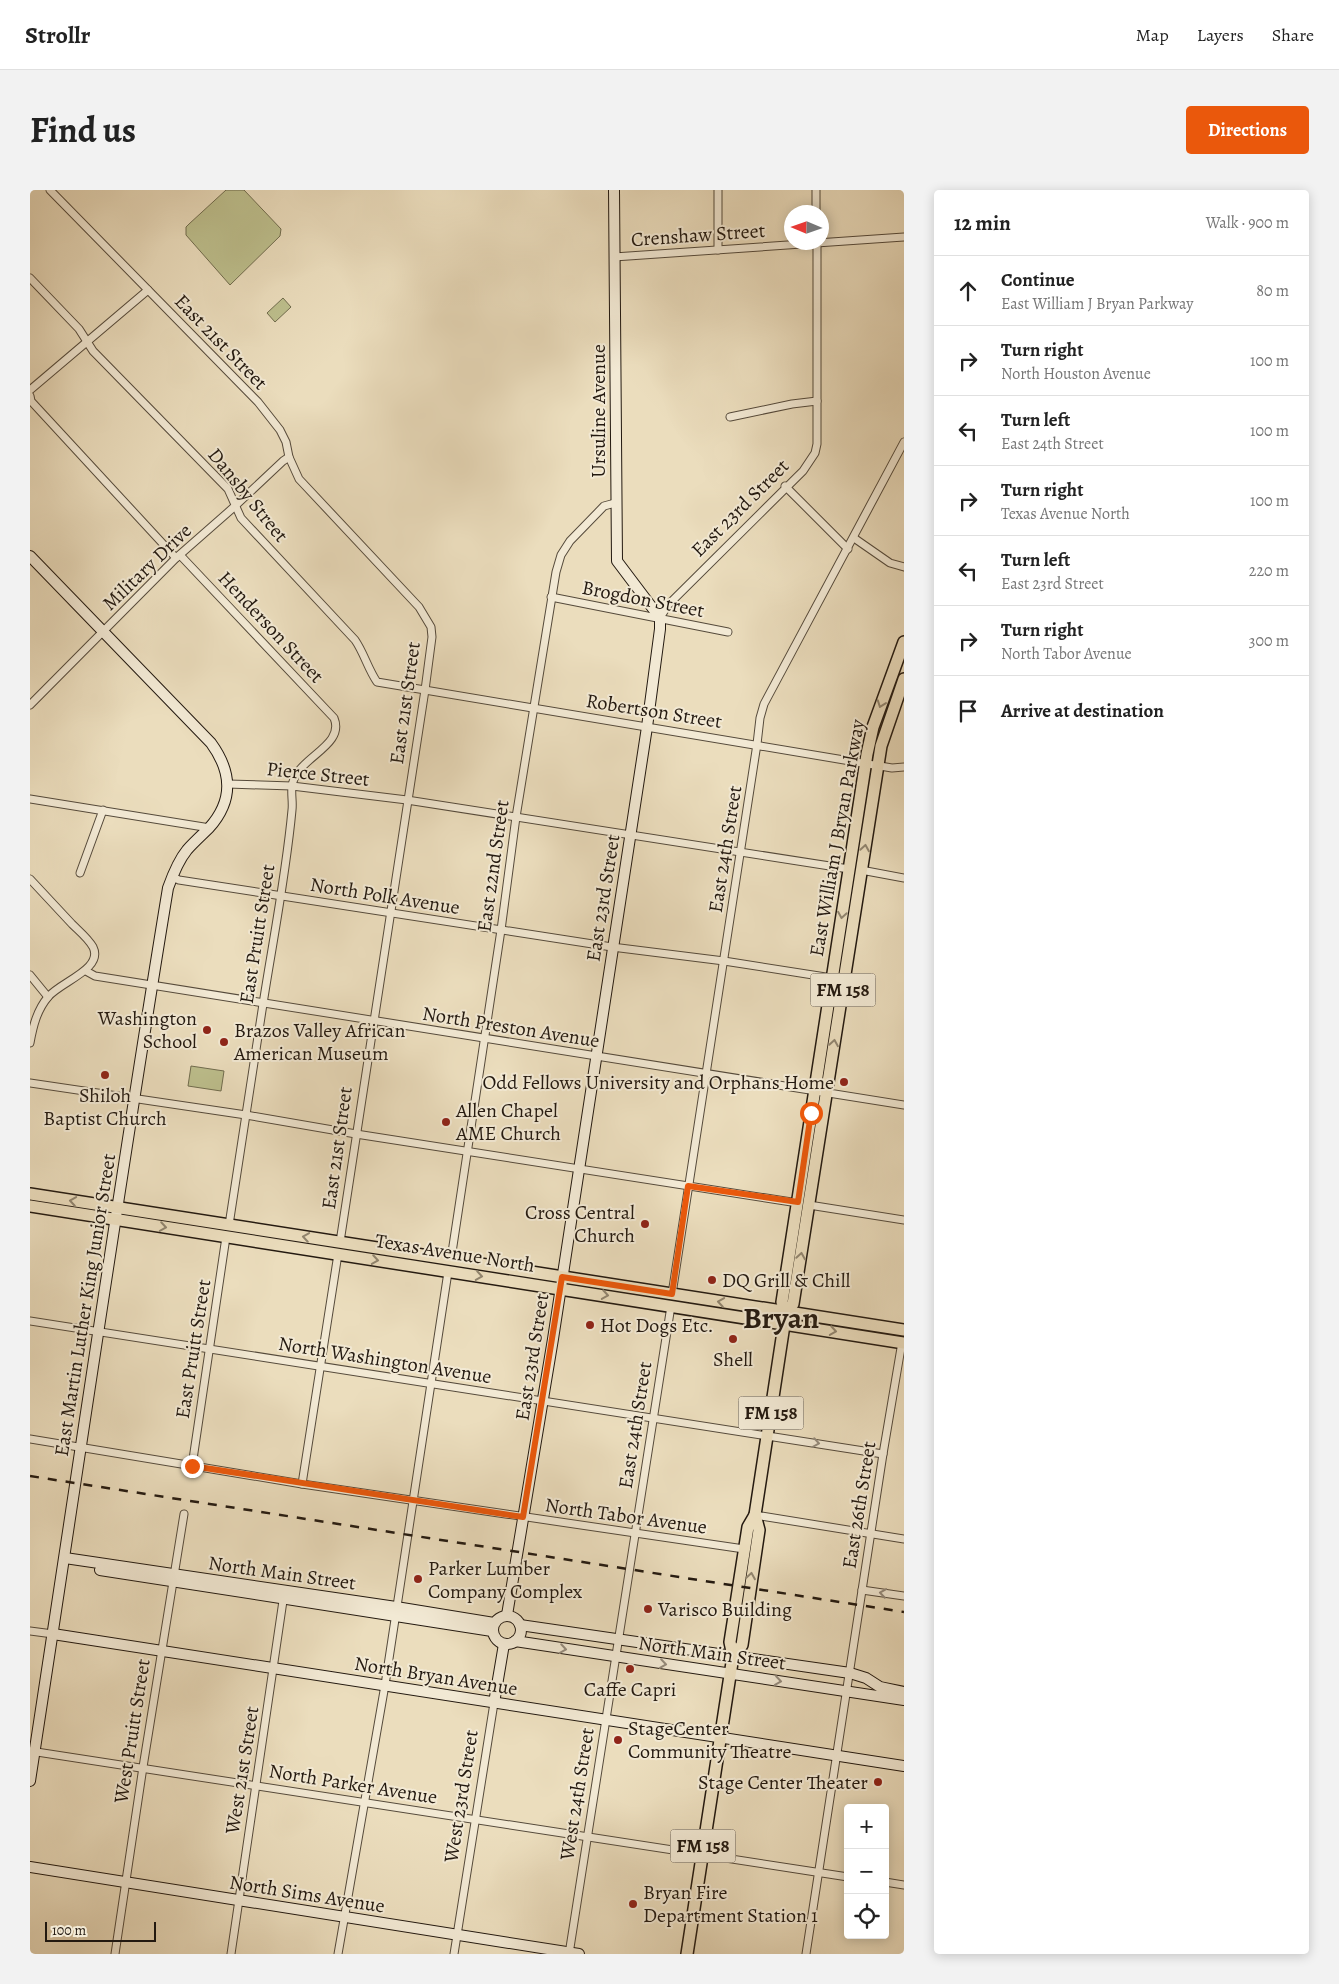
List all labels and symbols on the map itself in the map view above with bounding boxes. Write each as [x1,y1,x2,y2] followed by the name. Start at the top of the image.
[784,205,829,250] north arrow
[630,217,766,253] street label: Crenshaw Street
[168,288,274,396] street label: East 21st Street
[585,344,612,478] street label: Ursuline Avenue
[202,442,295,548] street label: Dansby Street
[685,453,795,563] street label: East 23rd Street
[96,517,198,617] street label: Military Drive
[212,565,330,689] street label: Henderson Street
[580,574,707,624] street label: Brogdon Street
[383,640,427,766] street label: East 21st Street
[584,687,724,735] street label: Robertson Street
[877,699,887,708] one-way arrow
[803,716,871,959] street label: East William J Bryan Parkway
[265,755,371,793] street label: Pierce Street
[702,783,748,914] street label: East 24th Street
[470,798,516,934] street label: East 22nd Street
[580,832,626,964] street label: East 23rd Street
[859,844,870,852] one-way arrow
[233,862,281,1006] street label: East Pruitt Street
[308,871,462,921] street label: North Polk Avenue
[837,911,847,919] one-way arrow
[810,974,876,1006] road number: FM 158
[420,1000,602,1054] street label: North Preston Avenue
[97,1005,197,1055] place label: Washington School
[233,1017,405,1067] place label: Brazos Valley African American Museum
[201,1024,213,1036] marker: Washington School
[218,1036,230,1048] marker: Brazos Valley African American Museum
[829,1039,839,1048] one-way arrow
[99,1069,111,1081] marker: Shiloh Baptist Church
[483,1069,834,1096] place label: Odd Fellows University and Orphans Home
[838,1076,850,1088] marker: Odd Fellows University and Orphans Home
[43,1082,167,1132] place label: Shiloh Baptist Church
[315,1085,359,1211] street label: East 21st Street
[455,1097,561,1147] place label: Allen Chapel AME Church
[800,1102,823,1125] route start
[440,1116,452,1128] marker: Allen Chapel AME Church
[48,1151,122,1458] street label: East Martin Luther King Junior Street
[69,1196,77,1207] one-way arrow
[525,1199,635,1249] place label: Cross Central Church
[639,1218,651,1230] marker: Cross Central Church
[159,1221,167,1232] one-way arrow
[373,1227,537,1279] street label: Texas Avenue North
[302,1232,310,1243] one-way arrow
[795,1251,806,1259] one-way arrow
[372,1254,380,1265] one-way arrow
[722,1267,851,1294] place label: DQ Grill & Chill
[474,1271,483,1281] one-way arrow
[706,1274,718,1286] marker: DQ Grill & Chill
[169,1277,217,1421] street label: East Pruitt Street
[600,1290,609,1300] one-way arrow
[509,1291,555,1423] street label: East 23rd Street
[716,1297,725,1307] one-way arrow
[743,1298,819,1338] district label: Bryan
[600,1312,714,1339] place label: Hot Dogs Etc.
[584,1319,596,1331] marker: Hot Dogs Etc.
[829,1325,837,1336] one-way arrow
[276,1330,494,1390] street label: North Washington Avenue
[727,1333,739,1345] marker: Shell
[713,1346,753,1373] place label: Shell
[612,1359,658,1490] street label: East 24th Street
[738,1396,804,1430] road number: FM 158
[811,1438,820,1448] one-way arrow
[836,1439,882,1571] street label: East 26th Street
[181,1455,204,1478] route end
[543,1491,709,1541] street label: North Tabor Avenue
[207,1549,358,1597] street label: North Main Street
[428,1555,583,1605] place label: Parker Lumber Company Complex
[746,1571,756,1580] one-way arrow
[412,1573,424,1585] marker: Parker Lumber Company Complex
[879,1588,887,1599] one-way arrow
[657,1596,792,1623] place label: Varisco Building
[642,1603,654,1615] marker: Varisco Building
[637,1629,788,1677] street label: North Main Street
[559,1643,567,1653] one-way arrow
[352,1650,520,1702] street label: North Bryan Avenue
[107,1656,157,1806] street label: West Pruitt Street
[660,1658,668,1669] one-way arrow
[624,1663,636,1675] marker: Caffe Capri
[775,1675,783,1686] one-way arrow
[584,1676,676,1703] place label: Caffe Capri
[218,1704,265,1837] street label: West 21st Street
[628,1715,791,1765] place label: StageCenter Community Theatre
[553,1725,601,1863] street label: West 24th Street
[437,1727,485,1865] street label: West 23rd Street
[612,1734,624,1746] marker: StageCenter Community Theatre
[267,1757,439,1811] street label: North Parker Avenue
[698,1769,868,1796] place label: Stage Center Theater
[872,1776,884,1788] marker: Stage Center Theater
[670,1830,736,1862] road number: FM 158
[227,1868,387,1920] street label: North Sims Avenue
[643,1879,818,1929] place label: Bryan Fire Department Station 1
[627,1898,639,1910] marker: Bryan Fire Department Station 1
[45,1919,156,1942] scale bar

